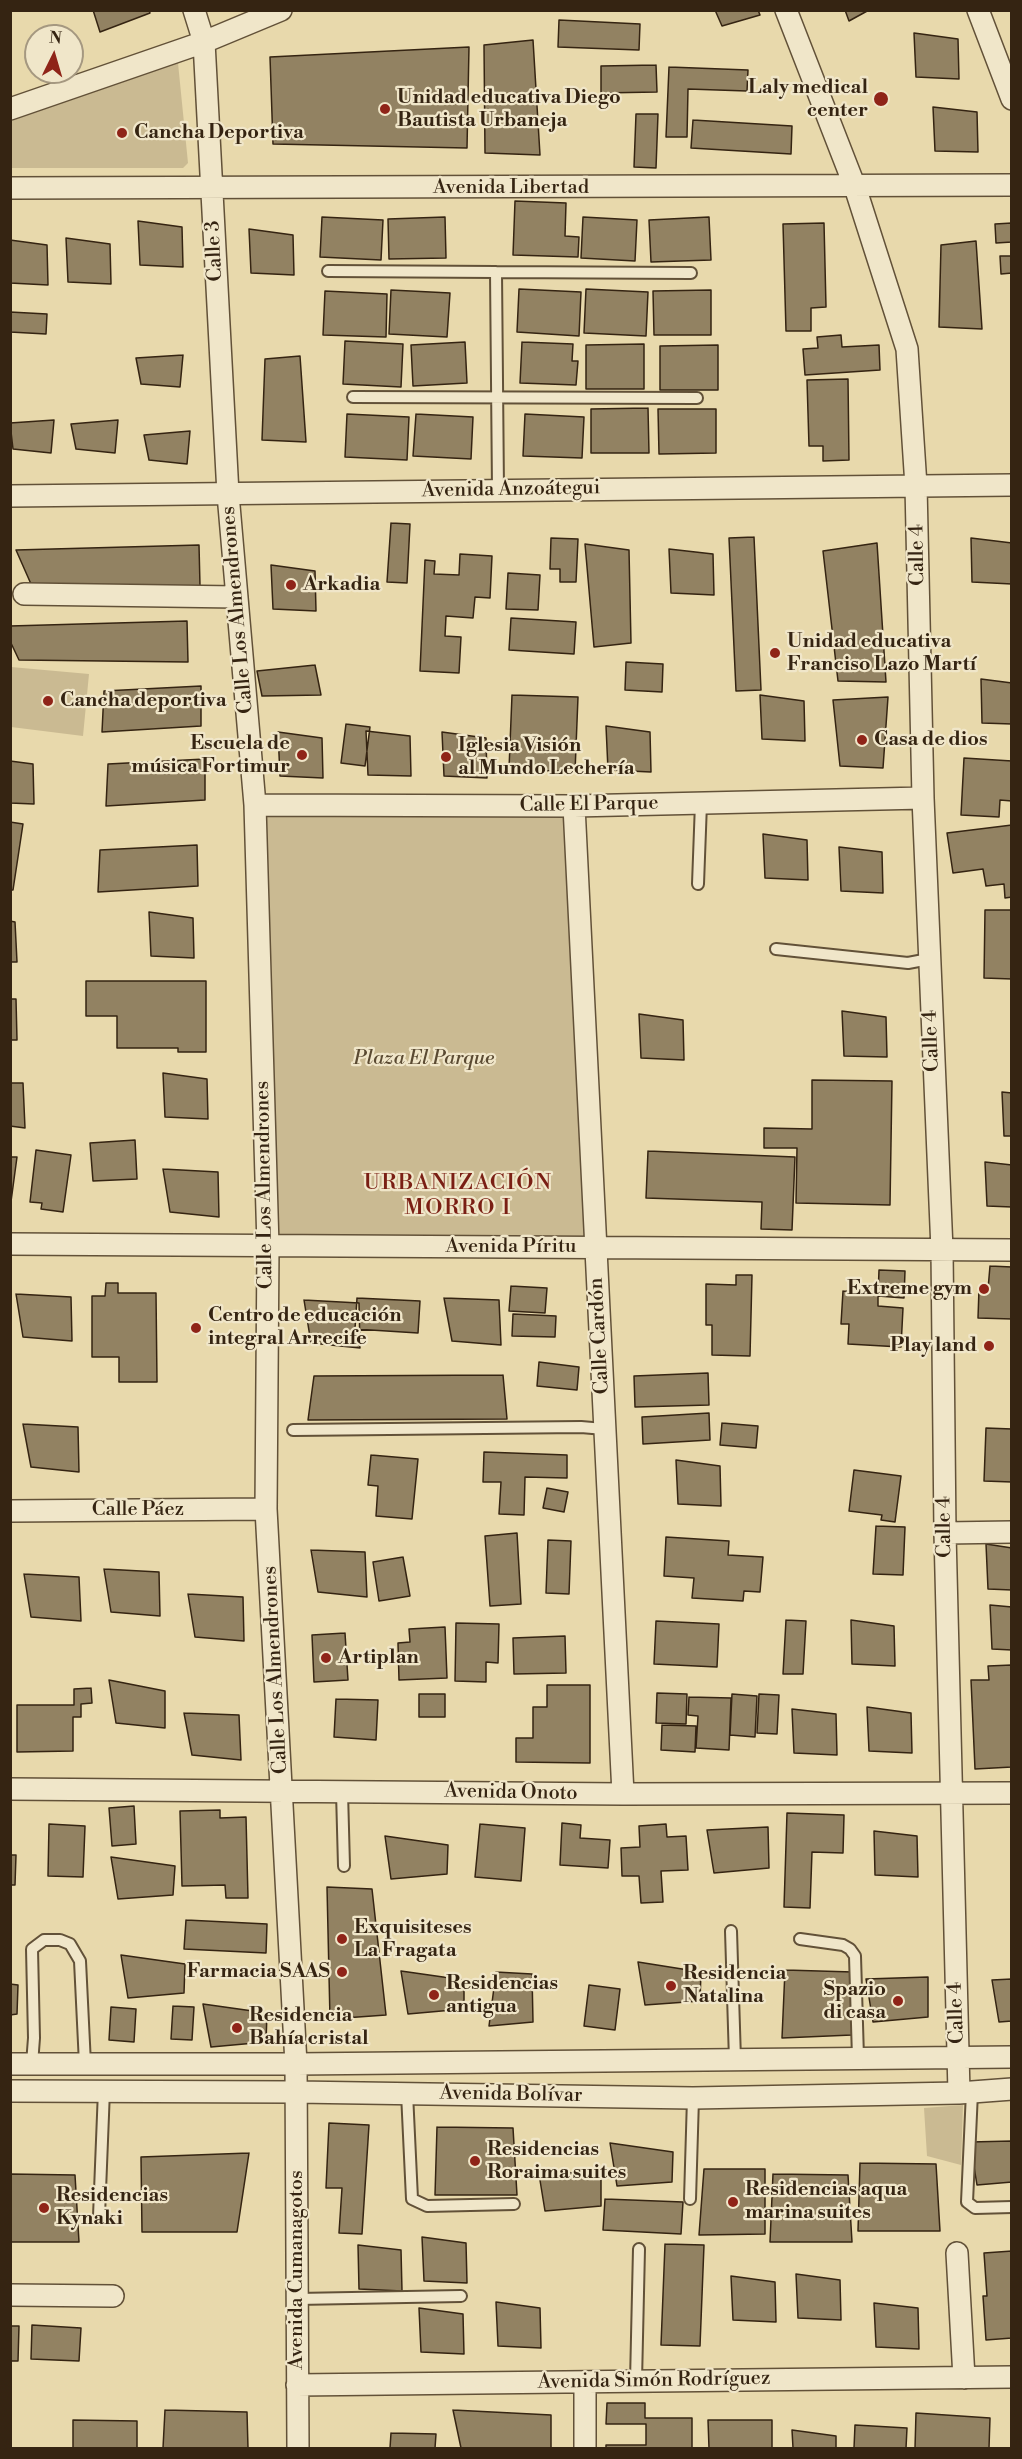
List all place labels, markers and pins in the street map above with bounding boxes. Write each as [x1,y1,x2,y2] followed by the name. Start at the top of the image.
[748,76,868,123] place label: Laly medical center
[397,86,621,133] place label: Unidad educativa Diego Bautista Urbaneja
[872,90,890,108] marker: Laly medical center
[378,102,392,116] marker: Unidad educativa Diego Bautista Urbaneja
[134,121,304,145] place label: Cancha Deportiva
[115,126,129,140] marker: Cancha Deportiva
[303,573,380,597] place label: Arkadia
[284,578,298,592] marker: Arkadia
[787,630,976,677] place label: Unidad educativa Franciso Lazo Martí
[768,646,782,660] marker: Unidad educativa Franciso Lazo Martí
[60,689,227,713] place label: Cancha deportiva
[41,694,55,708] marker: Cancha deportiva
[874,728,988,752] place label: Casa de dios
[131,732,290,779] place label: Escuela de música Fortimur
[855,733,869,747] marker: Casa de dios
[458,734,635,781] place label: Iglesia Visión al Mundo Lechería
[295,748,309,762] marker: Escuela de música Fortimur
[439,750,453,764] marker: Iglesia Visión al Mundo Lechería
[847,1277,972,1301] place label: Extreme gym
[977,1282,991,1296] marker: Extreme gym
[208,1304,401,1351] place label: Centro de educación integral Arrecife
[189,1321,203,1335] marker: Centro de educación integral Arrecife
[890,1334,977,1358] place label: Play land
[982,1339,996,1353] marker: Play land
[338,1646,419,1670] place label: Artiplan
[319,1651,333,1665] marker: Artiplan
[354,1916,472,1963] place label: Exquisiteses La Fragata
[335,1932,349,1946] marker: Exquisiteses La Fragata
[187,1960,330,1984] place label: Farmacia SAAS
[683,1962,786,2009] place label: Residencia Natalina
[335,1965,349,1979] marker: Farmacia SAAS
[446,1972,558,2019] place label: Residencias antigua
[823,1978,886,2025] place label: Spazio di casa
[664,1979,678,1993] marker: Residencia Natalina
[427,1988,441,2002] marker: Residencias antigua
[891,1994,905,2008] marker: Spazio di casa
[249,2004,369,2051] place label: Residencia Bahía cristal
[230,2021,244,2035] marker: Residencia Bahía cristal
[487,2138,626,2185] place label: Residencias Roraima suites
[468,2154,482,2168] marker: Residencias Roraima suites
[745,2178,907,2225] place label: Residencias aqua marina suites
[56,2184,168,2231] place label: Residencias Kynaki
[726,2195,740,2209] marker: Residencias aqua marina suites
[37,2201,51,2215] marker: Residencias Kynaki

